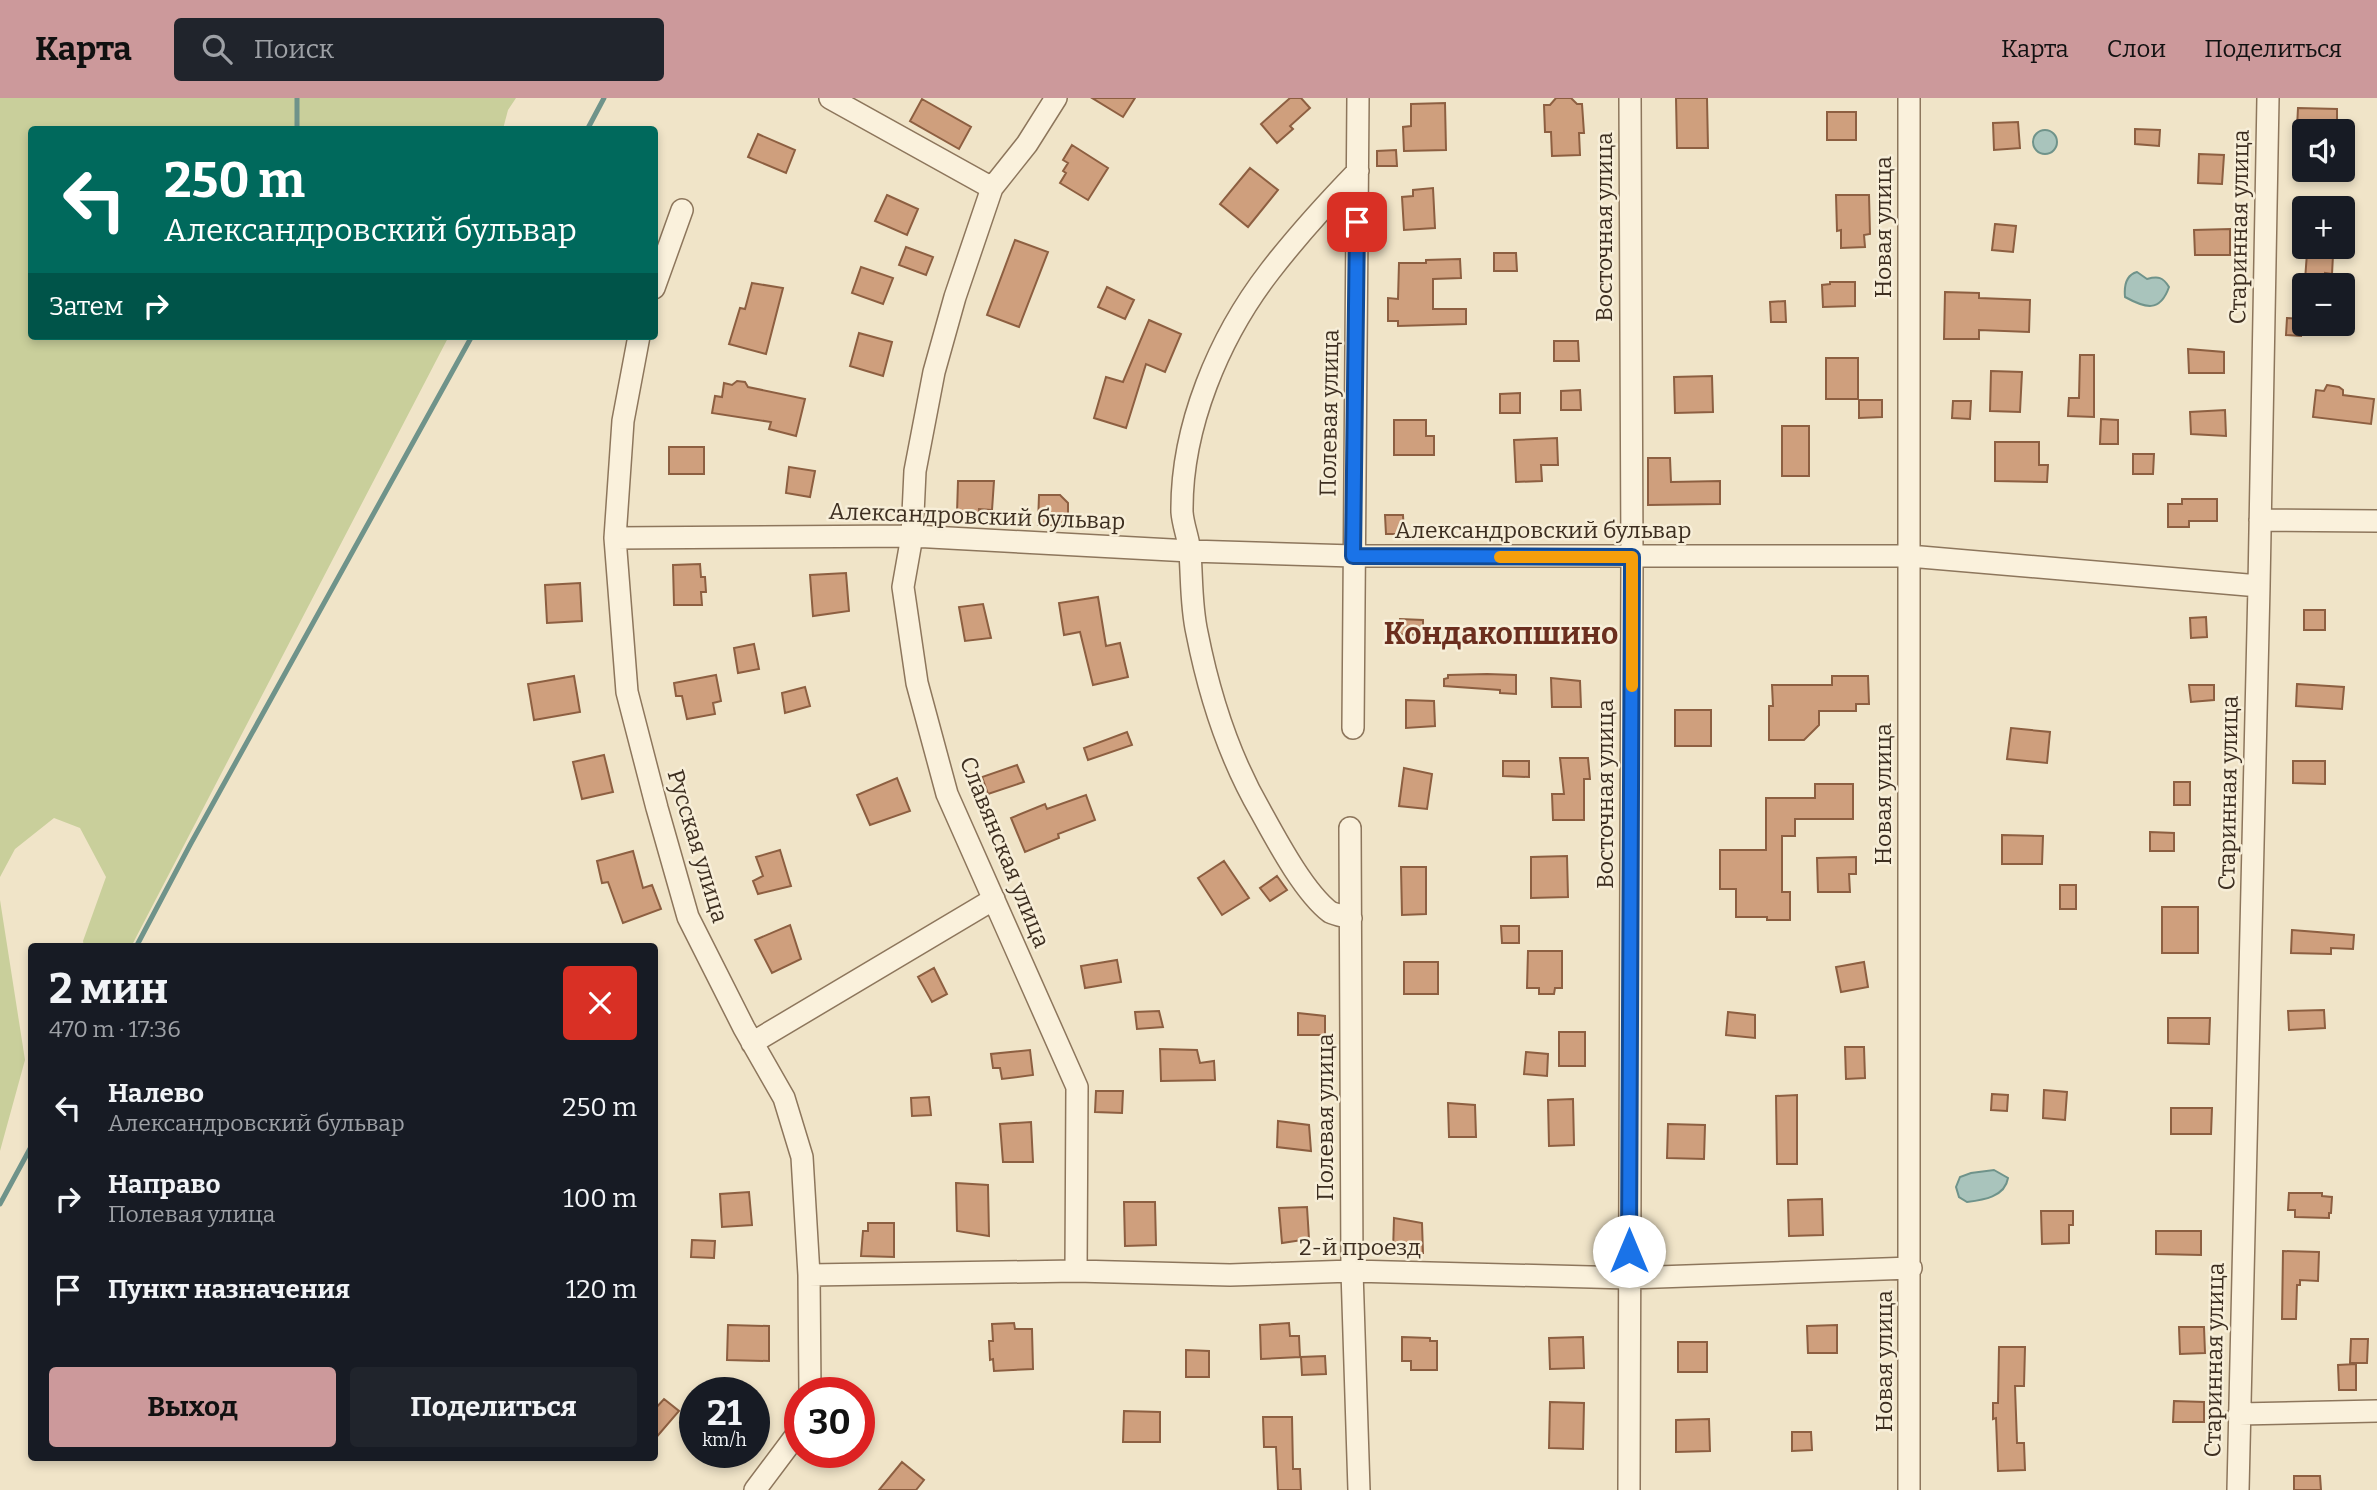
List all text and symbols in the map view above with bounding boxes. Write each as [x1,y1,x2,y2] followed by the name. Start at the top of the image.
[174,18,664,81] search box
[35,29,132,69] text: Карта
[198,30,236,68] icon: search
[254,34,334,65] text: Поиск
[2001,35,2069,63] text: Карта
[2107,35,2166,63] text: Слои
[2204,35,2342,63] text: Поделиться
[2292,119,2355,336] map controls
[2292,119,2355,182] button: sound
[2223,129,2255,325] street label: Старинная улица
[1590,132,1618,322] street label: Восточная улица
[164,151,305,210] text: 250 m
[49,154,140,245] icon: left
[1869,156,1897,298] street label: Новая улица
[1327,192,1387,252] pin
[2292,196,2355,259] button: +
[1338,203,1376,241] icon: arrive
[164,211,577,249] text: Александровский бульвар
[2292,273,2355,336] button: −
[137,287,175,325] icon: right
[49,291,123,322] text: Затем
[1314,329,1344,497] street label: Полевая улица
[828,497,1126,535] street label: Александровский бульвар
[1395,516,1691,544] street label: Александровский бульвар
[1384,616,1618,652] district label: Кондакопшино
[2212,695,2244,891] street label: Старинная улица
[1591,699,1619,889] street label: Восточная улица
[1869,723,1897,865] street label: Новая улица
[954,752,1056,952] street label: Славянская улица
[661,766,735,926] street label: Русская улица
[49,964,168,1014] text: 2 мин
[563,966,637,1040] button: close
[49,1015,181,1043] text: 470 m · 17:36
[1311,1033,1339,1201] street label: Полевая улица
[108,1078,204,1109] text: Налево
[49,1089,87,1127] icon: left
[562,1092,637,1123] text: 250 m
[108,1109,405,1137] text: Александровский бульвар
[108,1169,221,1200] text: Направо
[49,1180,87,1218] icon: right
[563,1183,637,1214] text: 100 m
[108,1200,275,1228] text: Полевая улица
[1592,1214,1666,1288] position arrow
[1299,1233,1421,1261] street label: 2-й проезд
[2198,1262,2230,1458] street label: Старинная улица
[49,1271,87,1309] icon: arrive
[108,1274,350,1305] text: Пункт назначения
[566,1274,637,1305] text: 120 m
[1870,1290,1898,1432] street label: Новая улица
[49,1367,336,1447] button: Выход
[350,1367,637,1447] button: Поделиться
[784,1377,875,1468] speed limit sign: 30
[707,1392,742,1434] text: 21
[702,1429,747,1451] text: km/h

